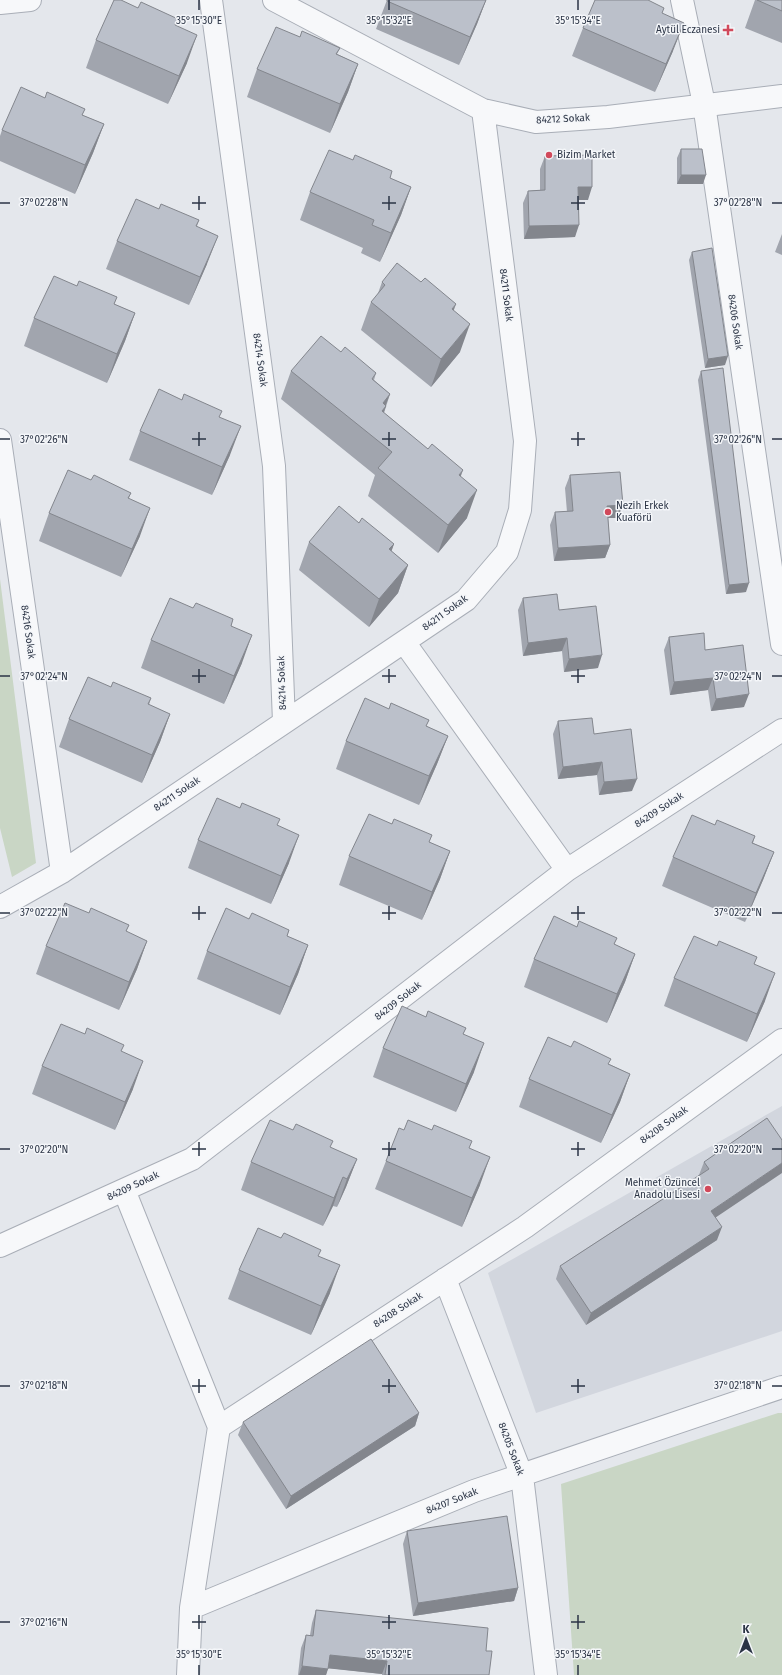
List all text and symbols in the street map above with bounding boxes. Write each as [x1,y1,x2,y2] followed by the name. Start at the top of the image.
[176,15,222,27] text: 35°15'30"E
[366,15,412,27] text: 35°15'32"E
[555,15,601,27] text: 35°15'34"E
[656,24,720,36] place label: Aytül Eczanesi
[723,25,733,35] marker: Aytül Eczanesi
[536,112,591,126] street label: 84212 Sokak
[557,149,616,161] place label: Bizim Market
[544,150,554,160] marker: Bizim Market
[20,197,68,209] text: 37°02'28"N
[714,197,762,209] text: 37°02'28"N
[497,268,515,323] street label: 84211 Sokak
[725,293,745,351] street label: 84206 Sokak
[250,332,270,389] street label: 84214 Sokak
[20,434,68,446] text: 37°02'26"N
[714,434,762,446] text: 37°02'26"N
[616,500,669,524] place label: Nezih Erkek Kuaförü
[603,507,613,517] marker: Nezih Erkek Kuaförü
[420,592,471,634] street label: 84211 Sokak
[18,604,38,661] street label: 84216 Sokak
[275,655,289,710] street label: 84214 Sokak
[20,671,68,683] text: 37°02'24"N
[714,671,762,683] text: 37°02'24"N
[152,774,203,814] street label: 84211 Sokak
[632,789,686,830] street label: 84209 Sokak
[20,907,68,919] text: 37°02'22"N
[714,907,762,919] text: 37°02'22"N
[372,979,424,1023] street label: 84209 Sokak
[638,1103,691,1146] street label: 84208 Sokak
[20,1144,68,1156] text: 37°02'20"N
[714,1144,762,1156] text: 37°02'20"N
[105,1168,162,1203] street label: 84209 Sokak
[625,1175,700,1201] place label: Mehmet Özüncel Anadolu Lisesi
[703,1184,713,1194] marker: Mehmet Özüncel Anadolu Lisesi
[371,1289,426,1330] street label: 84208 Sokak
[20,1380,68,1392] text: 37°02'18"N
[714,1380,762,1392] text: 37°02'18"N
[495,1421,527,1478] street label: 84205 Sokak
[424,1485,480,1517] street label: 84207 Sokak
[20,1617,68,1629] text: 37°02'16"N
[726,1619,766,1659] north arrow
[743,1623,751,1636] text: K
[176,1649,222,1661] text: 35°15'30"E
[366,1649,412,1661] text: 35°15'32"E
[555,1649,601,1661] text: 35°15'34"E

